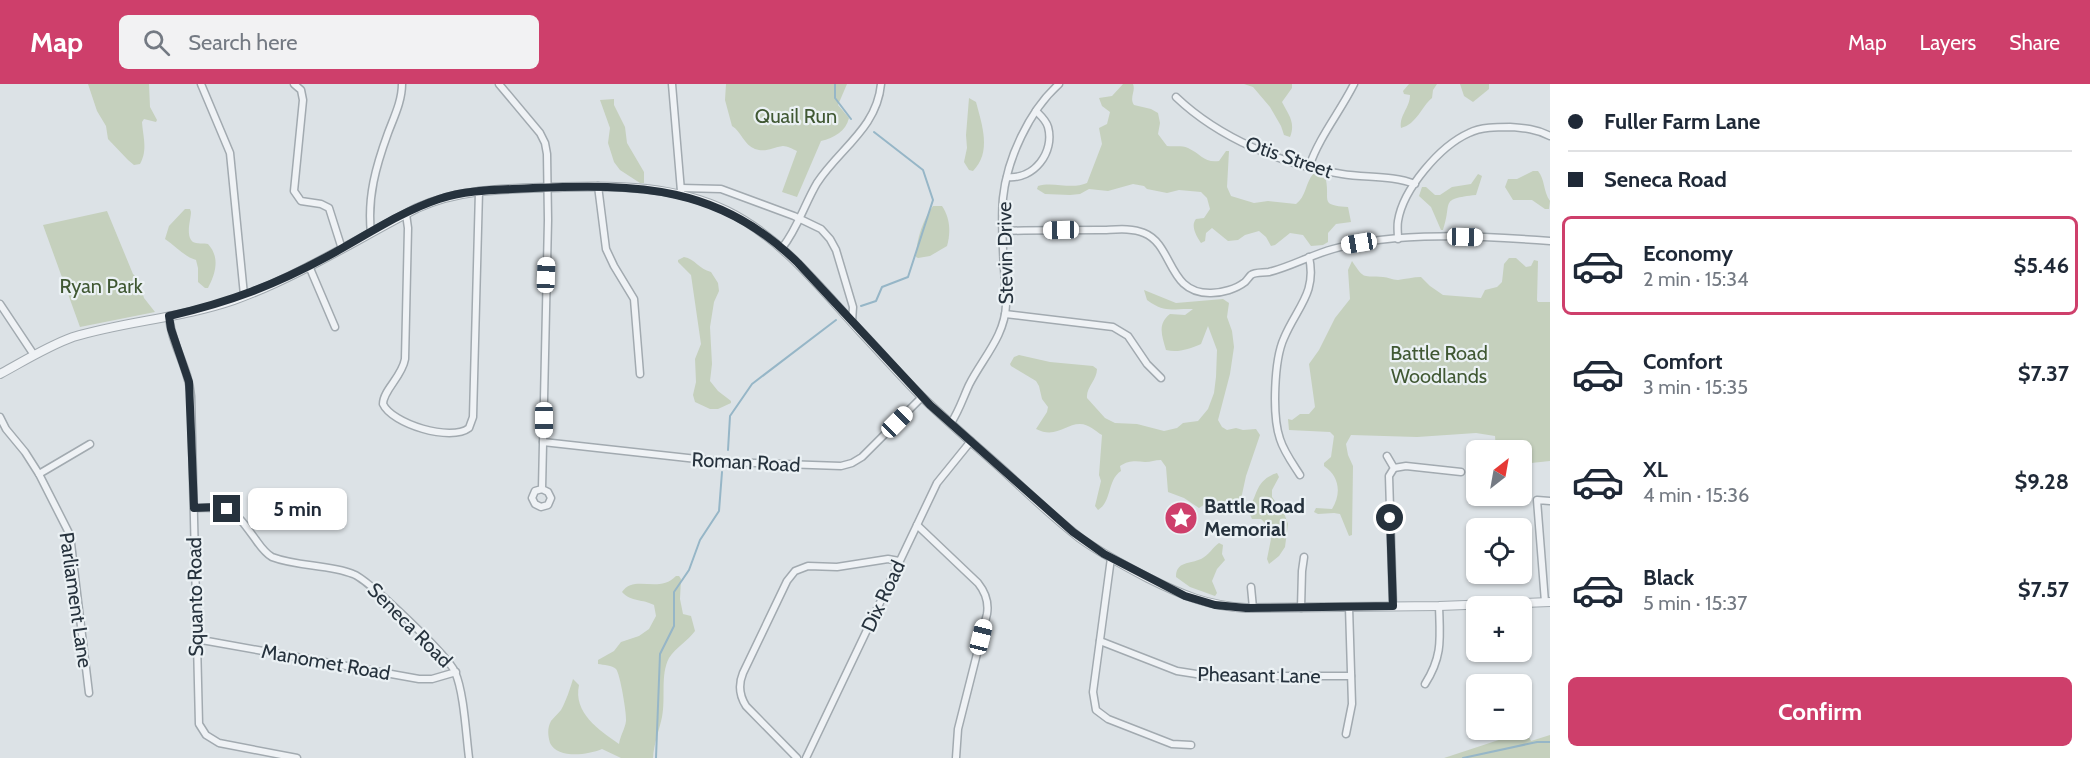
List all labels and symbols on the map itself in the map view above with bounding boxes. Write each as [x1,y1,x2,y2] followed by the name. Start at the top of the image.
[755,104,837,128] park label: Quail Run
[1242,131,1336,183] street label: Otis Street
[992,201,1018,305] street label: Stevin Drive
[1043,221,1079,239] car
[1447,228,1483,246] car
[1340,231,1378,255] car
[536,257,556,293] car
[59,274,143,298] park label: Ryan Park
[1390,341,1488,388] park label: Battle Road Woodlands
[535,402,553,438] car
[878,403,916,441] car
[1466,440,1532,506] north arrow
[691,447,801,477] street label: Roman Road
[248,488,347,530] callout: 5 min
[1204,494,1305,541] place label: Battle Road Memorial
[213,495,240,522] route end
[1163,500,1199,536] place icon: Battle Road Memorial
[1376,504,1403,531] route start
[55,531,97,669] street label: Parliament Lane
[182,537,208,657] street label: Squanto Road
[856,556,910,636] street label: Dix Road
[363,578,457,672] street label: Seneca Road
[968,617,994,657] car
[260,639,392,685] street label: Manomet Road
[1197,662,1321,688] street label: Pheasant Lane

